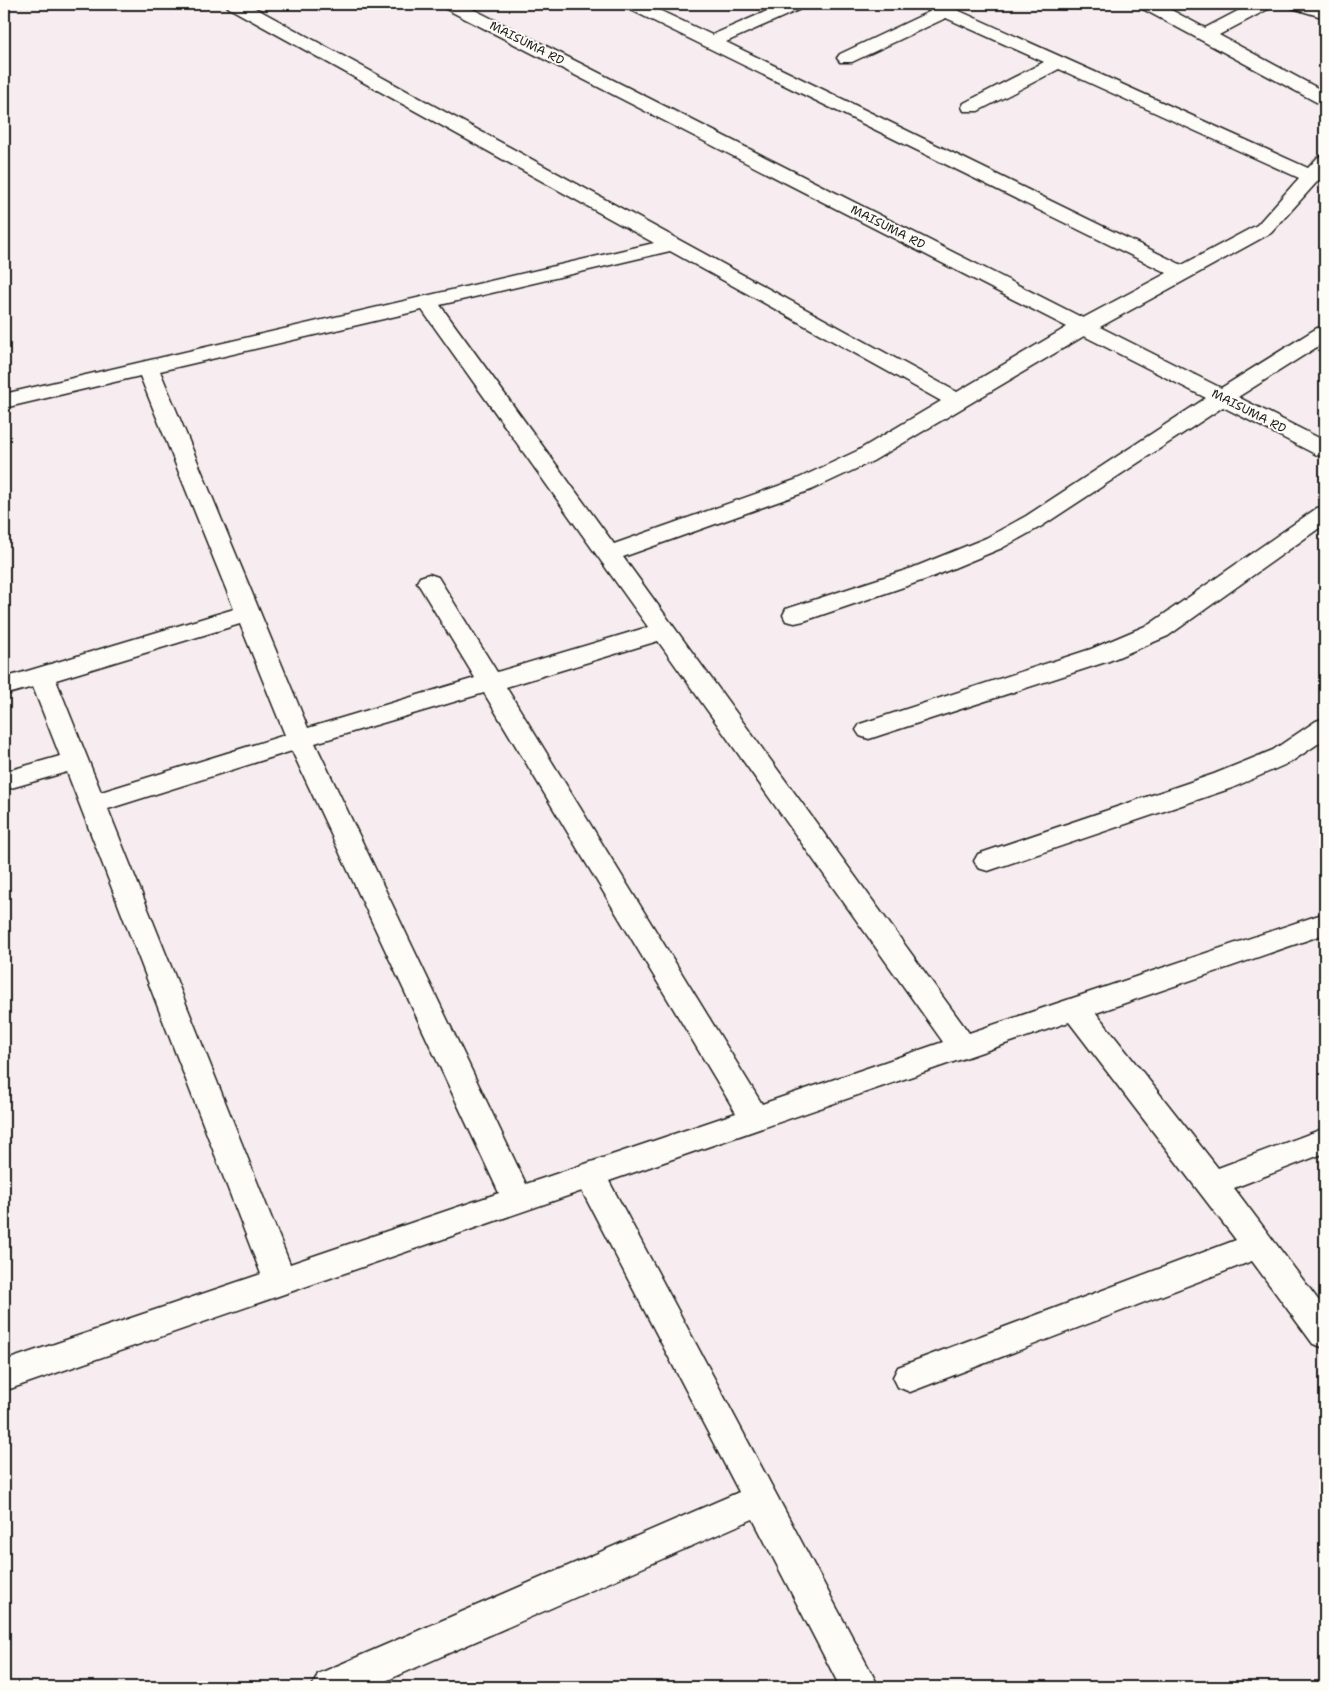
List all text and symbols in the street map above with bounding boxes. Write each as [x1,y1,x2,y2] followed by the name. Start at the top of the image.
[487,17,567,69] street label: MAISUMA RD
[848,201,928,253] street label: MAISUMA RD
[1209,385,1289,437] street label: MAISUMA RD

